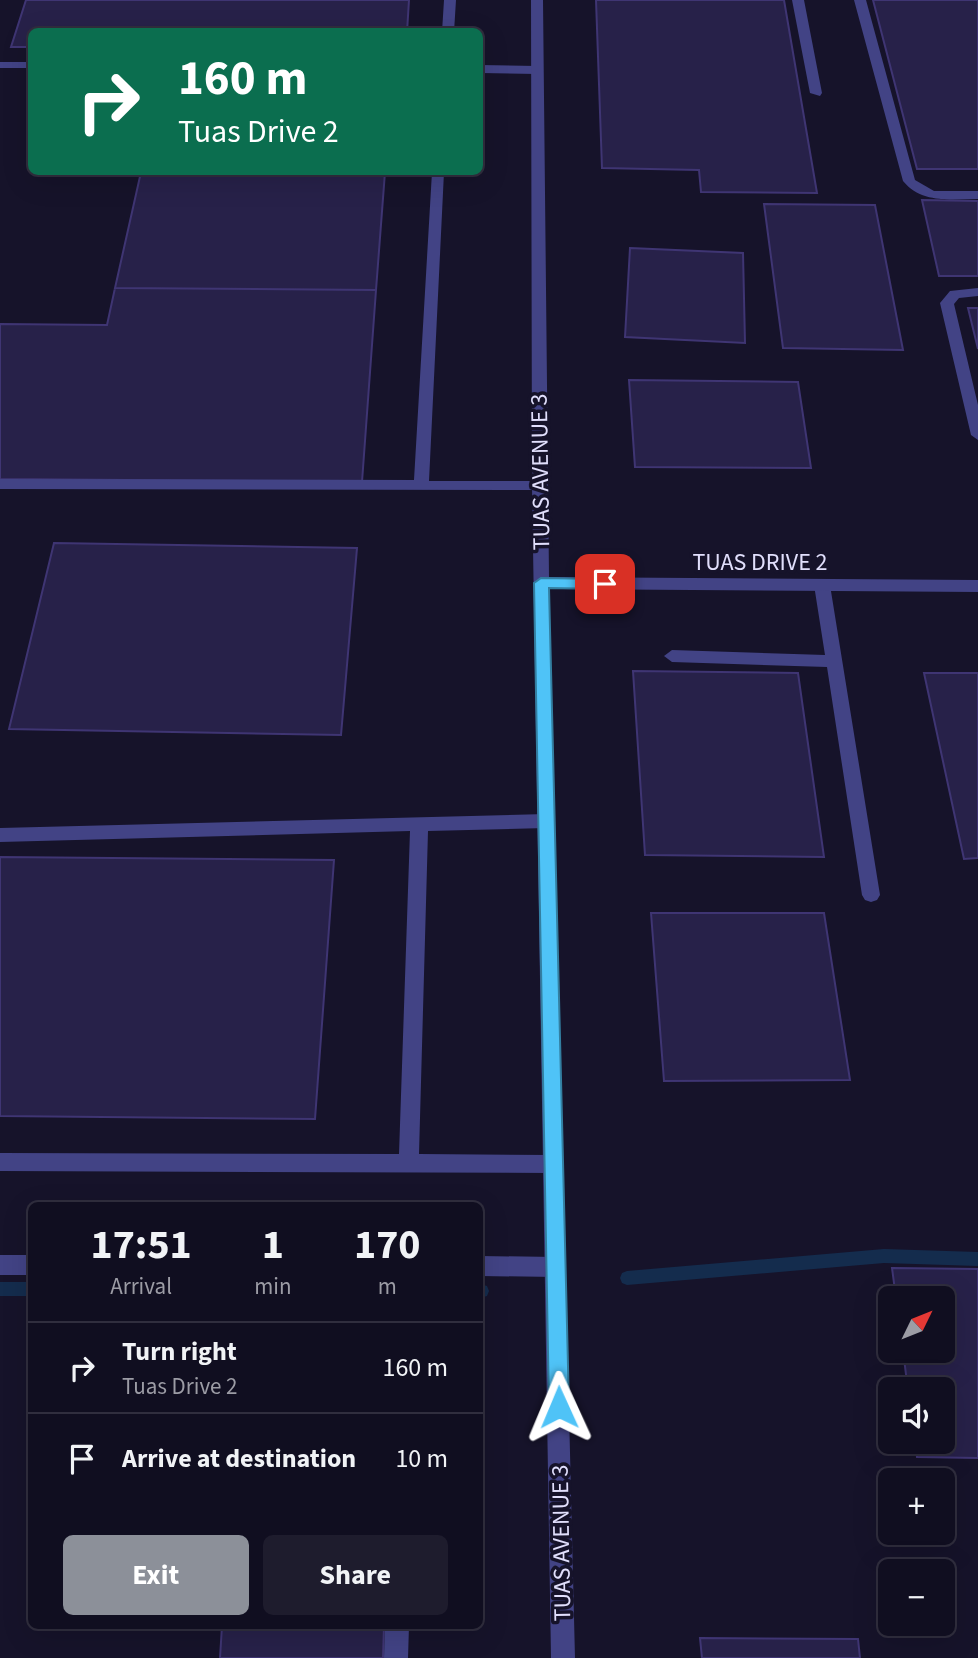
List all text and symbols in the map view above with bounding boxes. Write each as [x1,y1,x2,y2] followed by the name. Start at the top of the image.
[178,44,307,114] text: 160 m
[63,56,154,147] icon: right
[178,109,339,155] text: Tuas Drive 2
[522,393,559,551] street label: TUAS AVENUE 3
[692,545,828,580] street label: TUAS DRIVE 2
[575,554,635,614] pin
[586,565,624,603] icon: arrive
[90,1215,192,1275] text: 17:51
[262,1215,284,1275] text: 1
[354,1215,421,1275] text: 170
[110,1270,172,1303] text: Arrival
[254,1270,292,1303] text: min
[378,1270,397,1303] text: m
[878,1286,956,1363] north arrow
[878,1286,955,1636] map controls
[122,1333,237,1370] text: Turn right
[63,1349,101,1387] icon: right
[382,1349,448,1386] text: 160 m
[122,1370,237,1403] text: Tuas Drive 2
[522,1370,596,1444] position arrow
[878,1377,955,1454] button: sound
[63,1440,101,1478] icon: arrive
[122,1440,356,1477] text: Arrive at destination
[395,1440,448,1477] text: 10 m
[543,1464,580,1622] street label: TUAS AVENUE 3
[878,1468,955,1545] button: +
[63,1535,249,1615] button: Exit
[263,1535,448,1615] button: Share
[878,1559,955,1636] button: −

